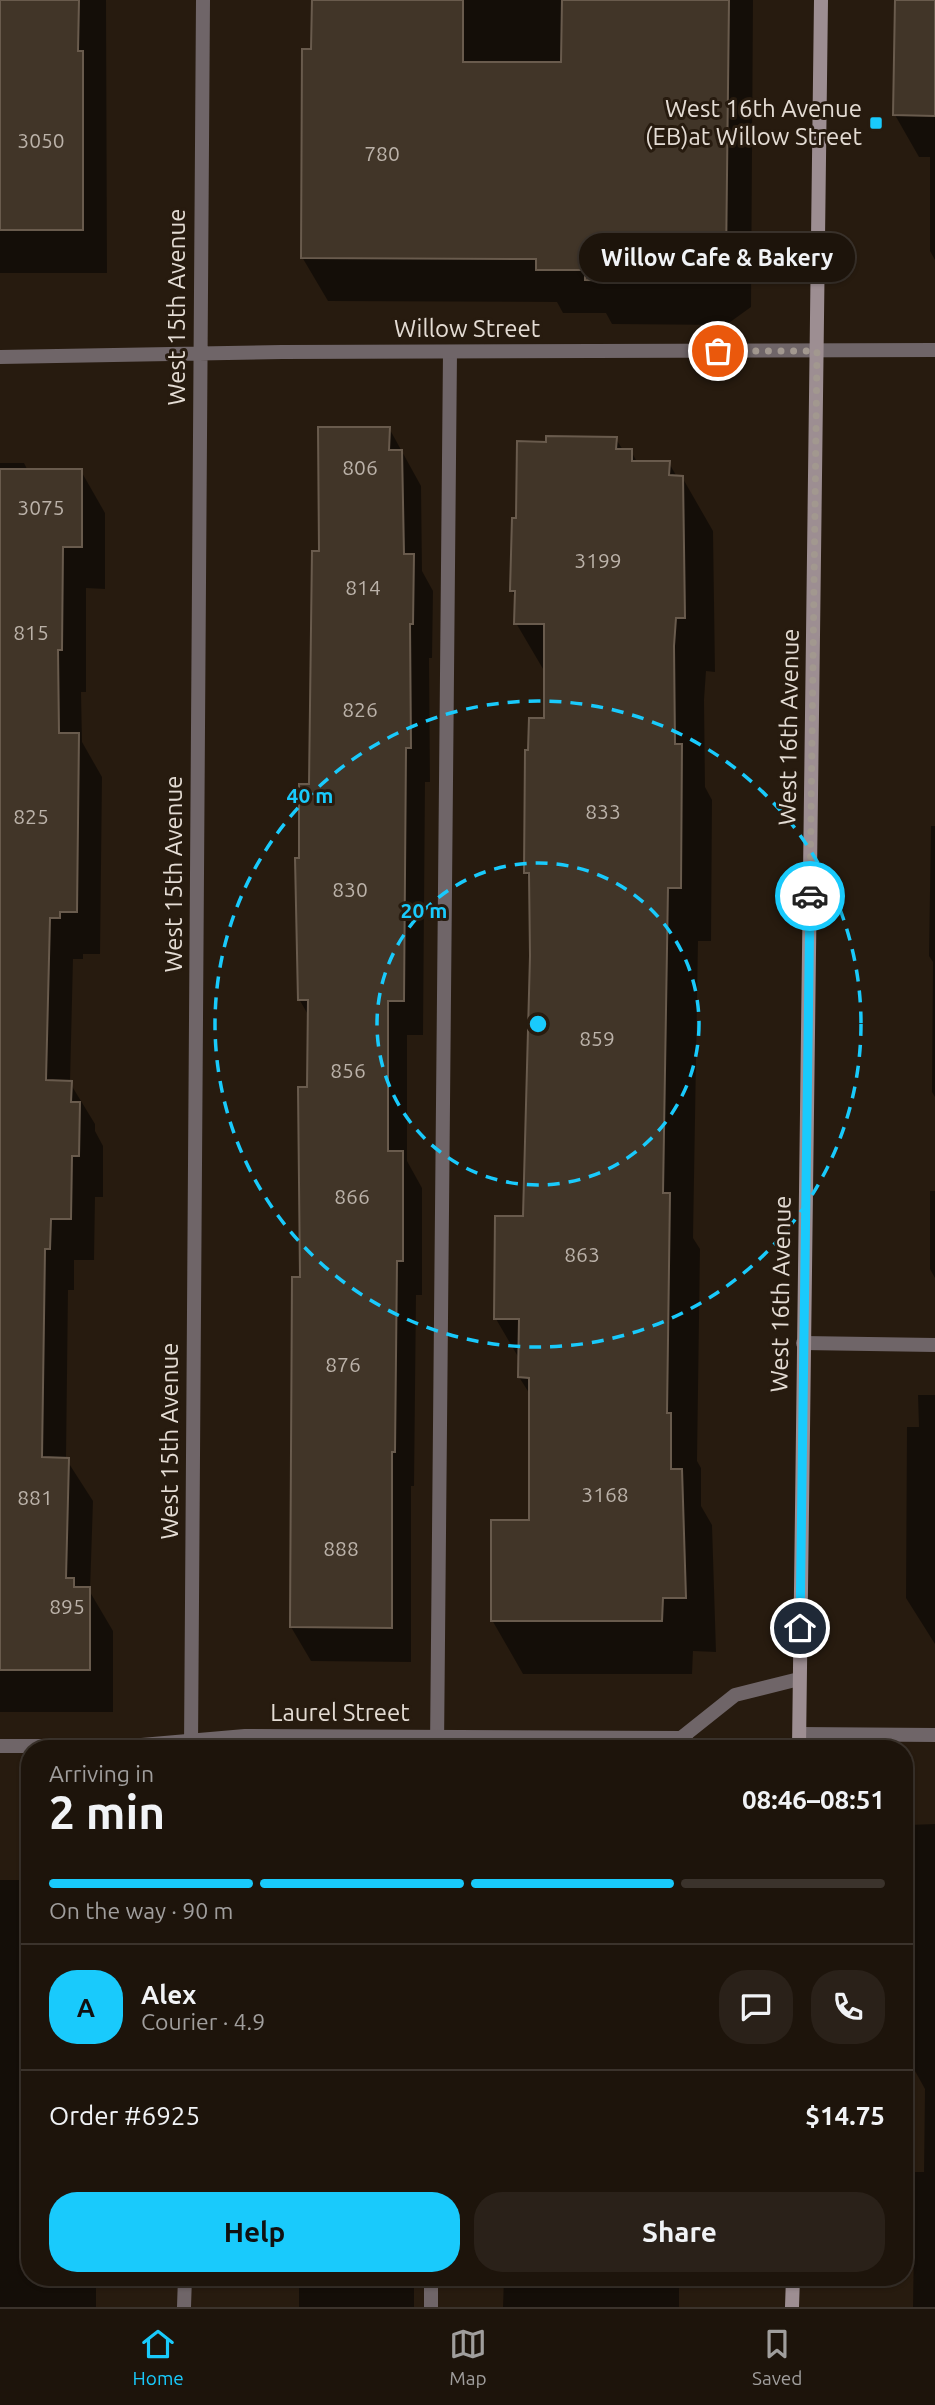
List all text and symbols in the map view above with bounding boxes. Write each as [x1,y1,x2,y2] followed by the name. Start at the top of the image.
[645,95,863,150] place label: West 16th Avenue (EB)at Willow Street
[868,115,884,131] marker: West 16th Avenue (EB)at Willow Street
[17,128,65,152] house number: 3050
[364,141,400,165] house number: 780
[163,209,190,406] street label: West 15th Avenue
[580,232,856,281] callout: Willow Cafe & Bakery
[601,245,833,270] text: Willow Cafe & Bakery
[394,315,541,342] street label: Willow Street
[688,321,748,381] pin
[699,332,737,370] icon: bag
[342,455,378,479] house number: 806
[17,495,65,519] house number: 3075
[574,548,622,572] house number: 3199
[345,575,381,599] house number: 814
[13,620,49,644] house number: 815
[773,628,804,826] street label: West 16th Avenue
[342,697,378,721] house number: 826
[160,776,187,973] street label: West 15th Avenue
[287,783,333,807] text: 40 m
[585,799,621,823] house number: 833
[13,804,49,828] house number: 825
[775,861,845,931] courier
[332,877,368,901] house number: 830
[791,877,829,915] icon: car
[401,898,447,922] text: 20 m
[526,1012,550,1036] centre of rings
[579,1026,615,1050] house number: 859
[330,1058,366,1082] house number: 856
[334,1184,370,1208] house number: 866
[765,1195,796,1393] street label: West 16th Avenue
[564,1242,600,1266] house number: 863
[156,1343,183,1540] street label: West 15th Avenue
[325,1352,361,1376] house number: 876
[581,1482,629,1506] house number: 3168
[17,1485,53,1509] house number: 881
[323,1536,359,1560] house number: 888
[49,1594,85,1618] house number: 895
[770,1598,830,1658] pin
[781,1609,819,1647] icon: home
[270,1699,410,1726] street label: Laurel Street
[49,1761,154,1786] text: Arriving in
[742,1785,885,1814] text: 08:46–08:51
[49,1786,165,1838] text: 2 min
[49,1898,233,1923] text: On the way · 90 m
[719,1970,793,2044] button: chat
[811,1970,885,2044] button: phone
[141,1980,196,2009] text: Alex
[77,1993,95,2022] text: A
[141,2009,265,2034] text: Courier · 4.9
[49,2101,200,2130] text: Order #6925
[805,2101,885,2130] text: $14.75
[49,2192,460,2272] button: Help
[474,2192,885,2272] button: Share
[133,2325,184,2389] tab: Home
[449,2325,487,2389] tab: Map
[752,2325,802,2389] tab: Saved

